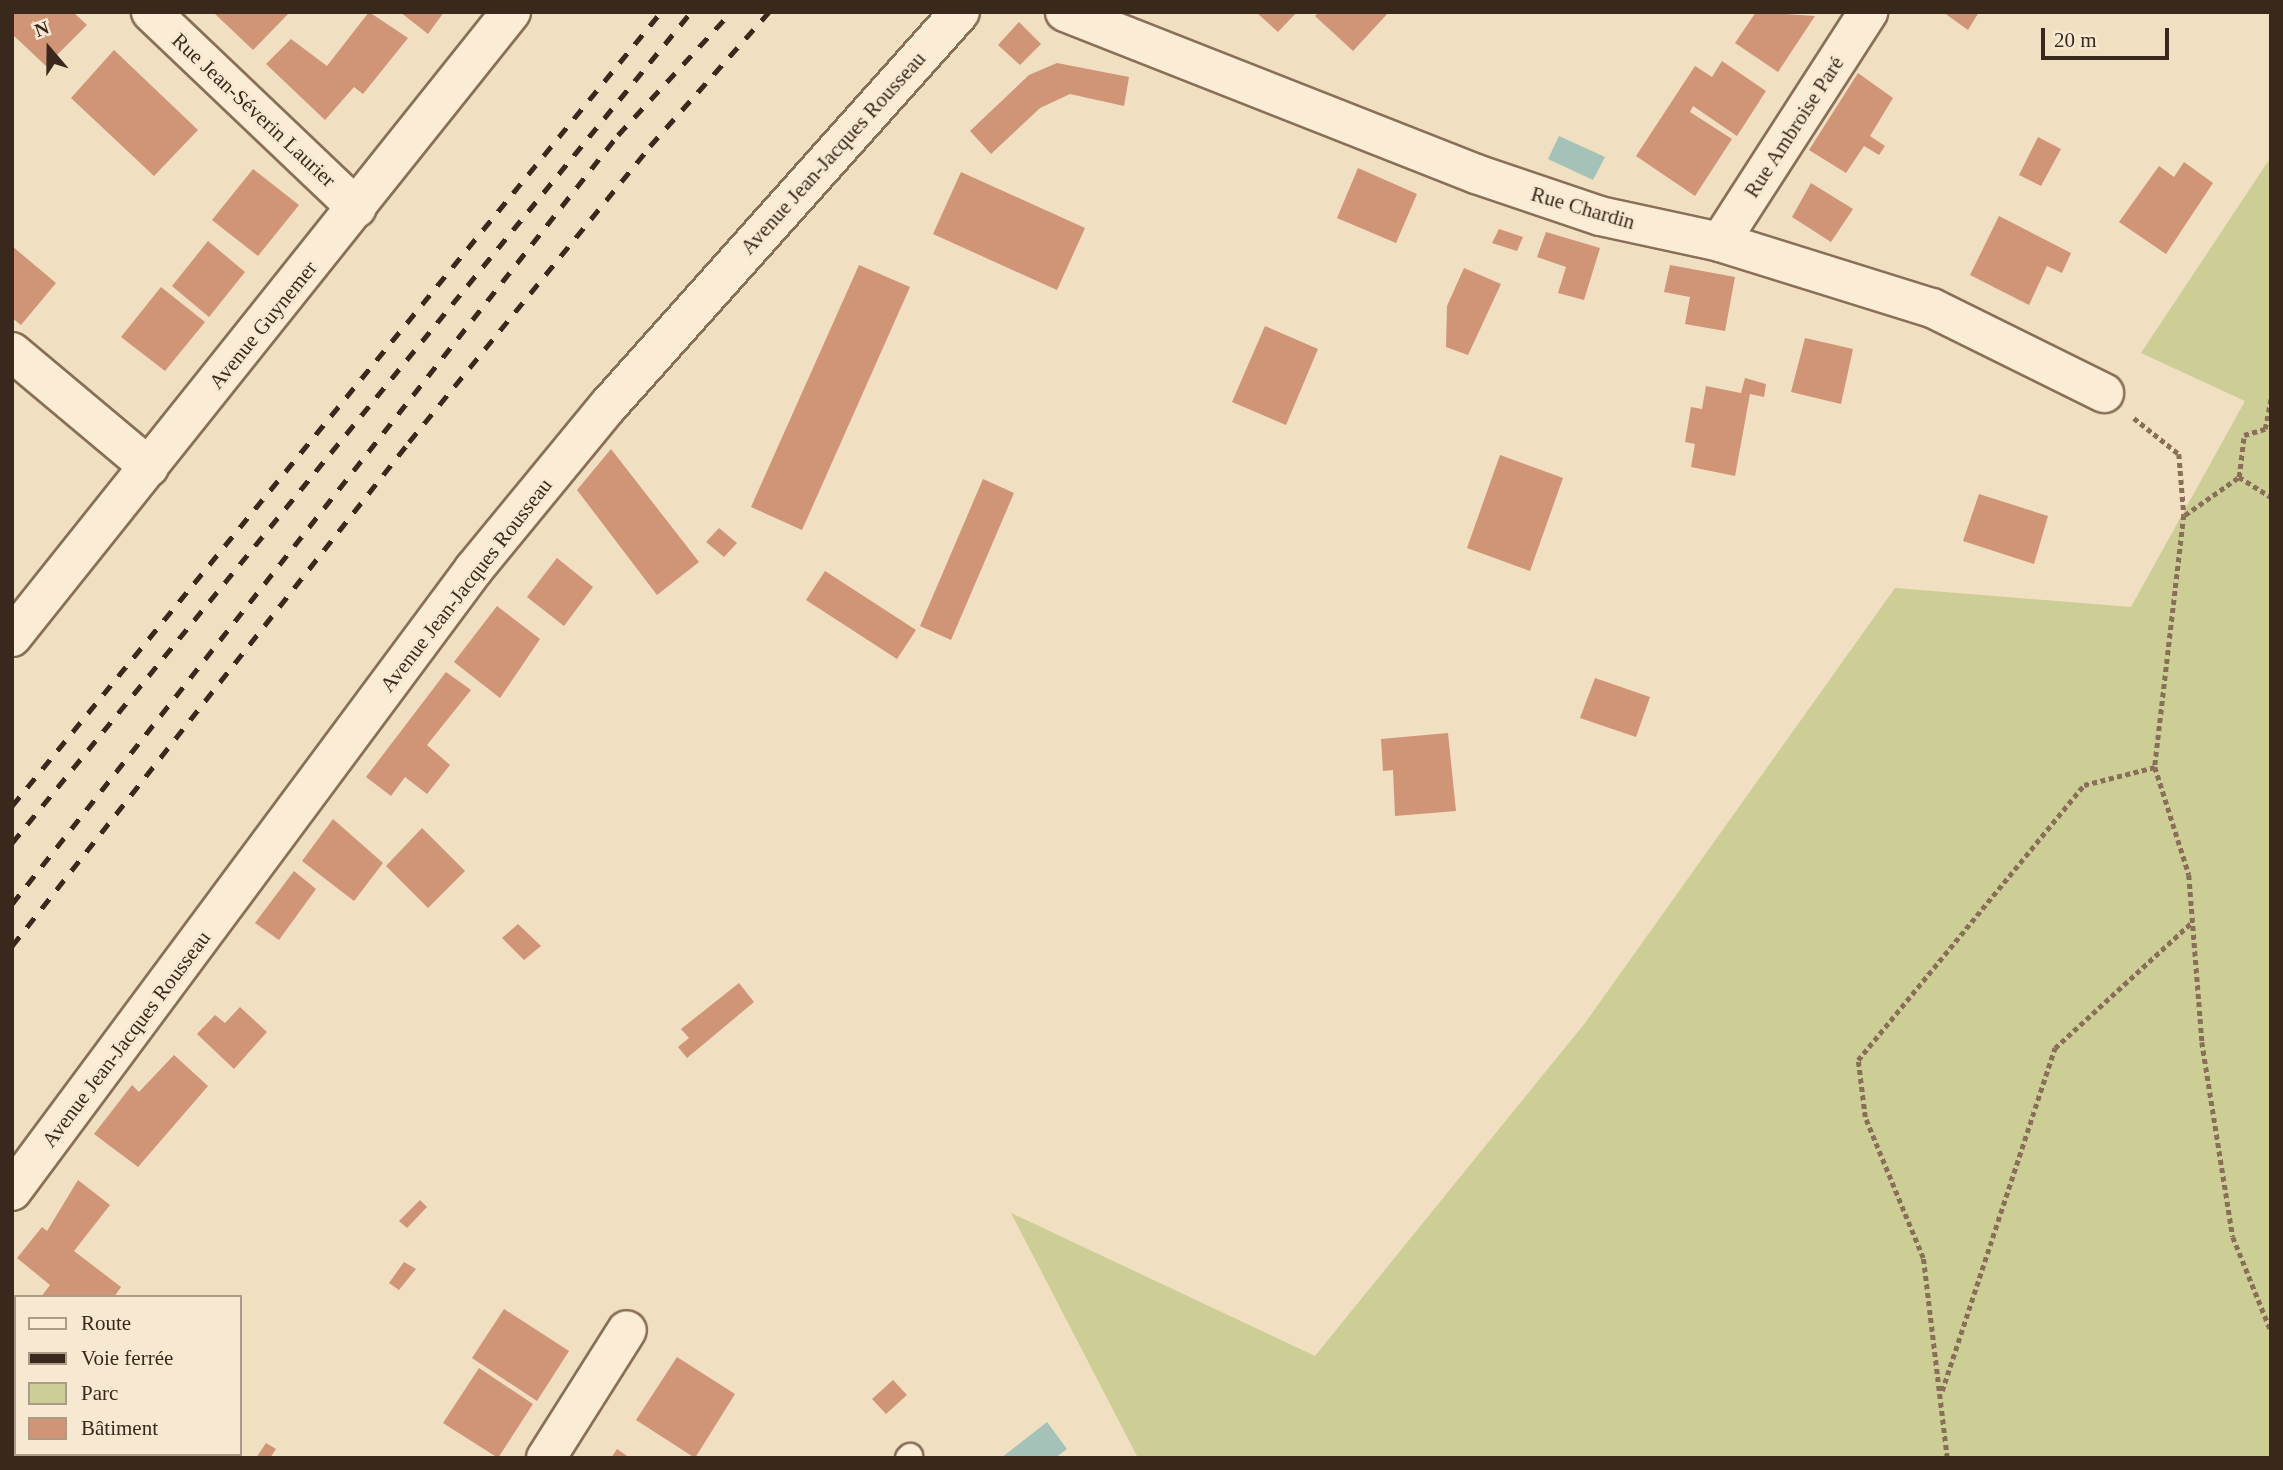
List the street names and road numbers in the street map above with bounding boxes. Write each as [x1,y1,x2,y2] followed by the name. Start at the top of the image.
[167,28,341,192] street label: Rue Jean-Séverin Laurier
[735,46,931,260] street label: Avenue Jean-Jacques Rousseau
[1739,51,1849,203] street label: Rue Ambroise Paré
[1528,181,1638,235] street label: Rue Chardin
[204,256,322,394] street label: Avenue Guynemer
[375,473,557,697] street label: Avenue Jean-Jacques Rousseau
[36,926,216,1152] street label: Avenue Jean-Jacques Rousseau

